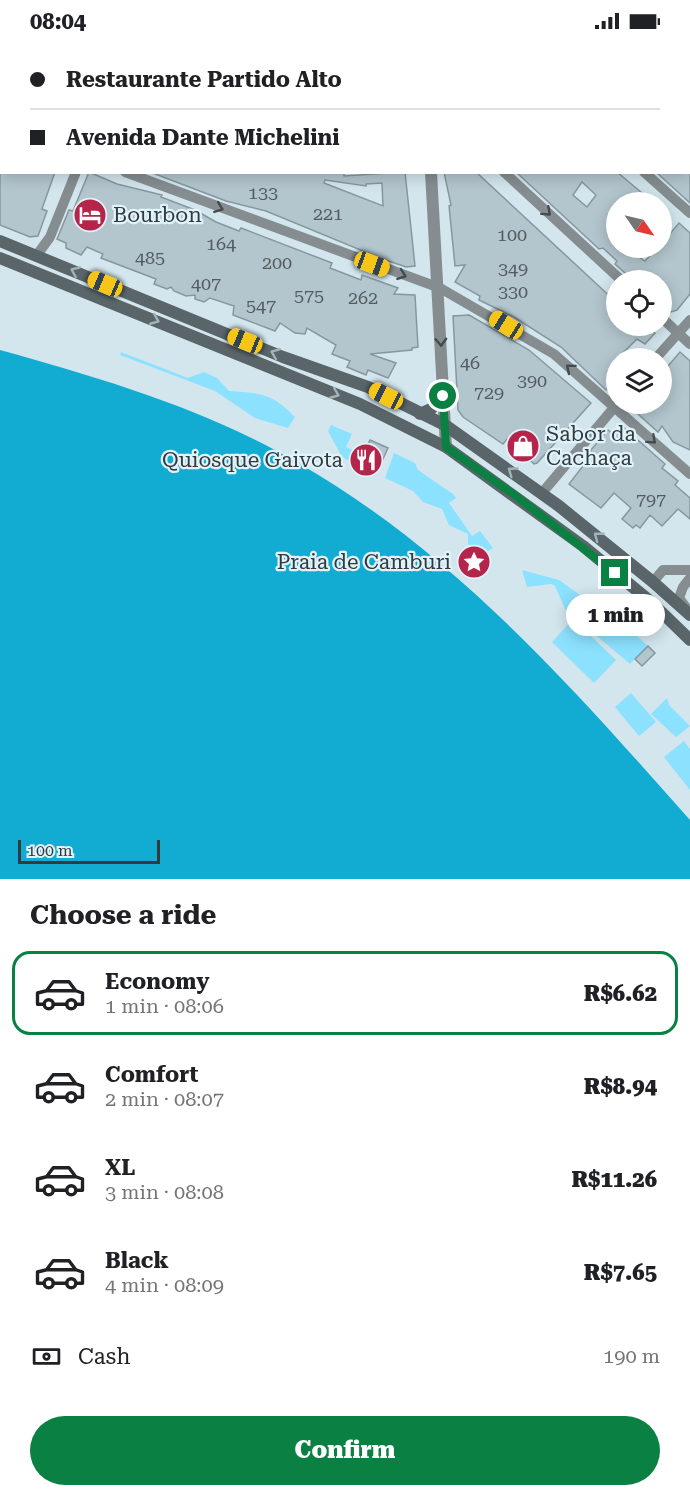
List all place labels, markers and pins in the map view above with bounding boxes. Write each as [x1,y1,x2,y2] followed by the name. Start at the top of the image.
[72,197,108,233] hotel icon: Bourbon
[113,203,202,227] place label: Bourbon
[546,422,636,470] place label: Sabor da Cachaça
[505,428,541,464] shop icon: Sabor da Cachaça
[348,442,384,478] restaurant icon: Quiosque Gaivota
[162,448,344,472] place label: Quiosque Gaivota
[456,544,492,580] place icon: Praia de Camburi
[277,550,451,574] place label: Praia de Camburi

